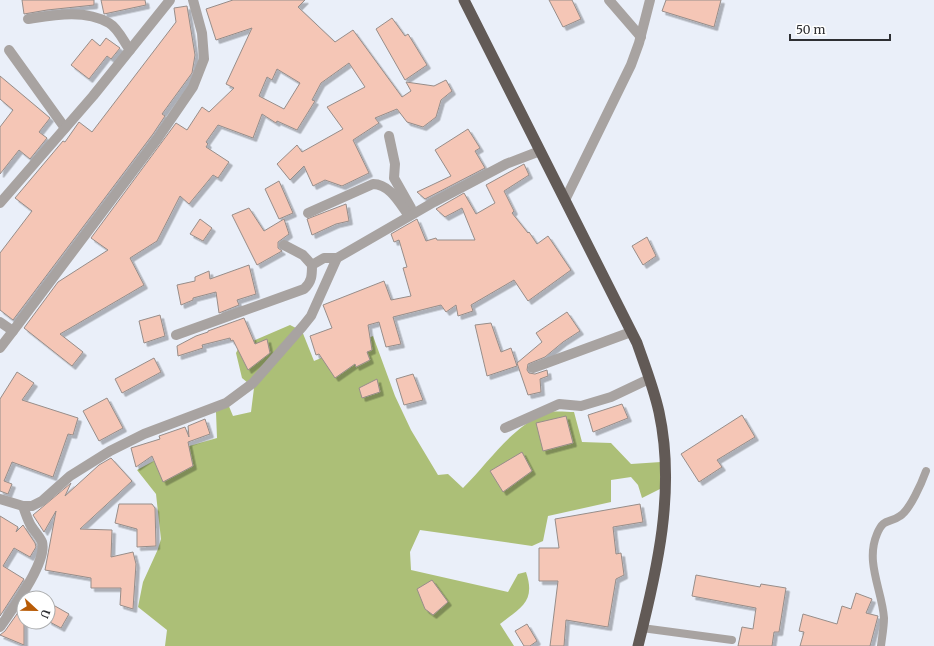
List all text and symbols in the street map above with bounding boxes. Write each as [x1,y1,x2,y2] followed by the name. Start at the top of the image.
[790,16,890,42] scale bar
[796,22,825,37] text: 50 m
[16,590,56,630] north arrow
[37,607,53,621] text: U

